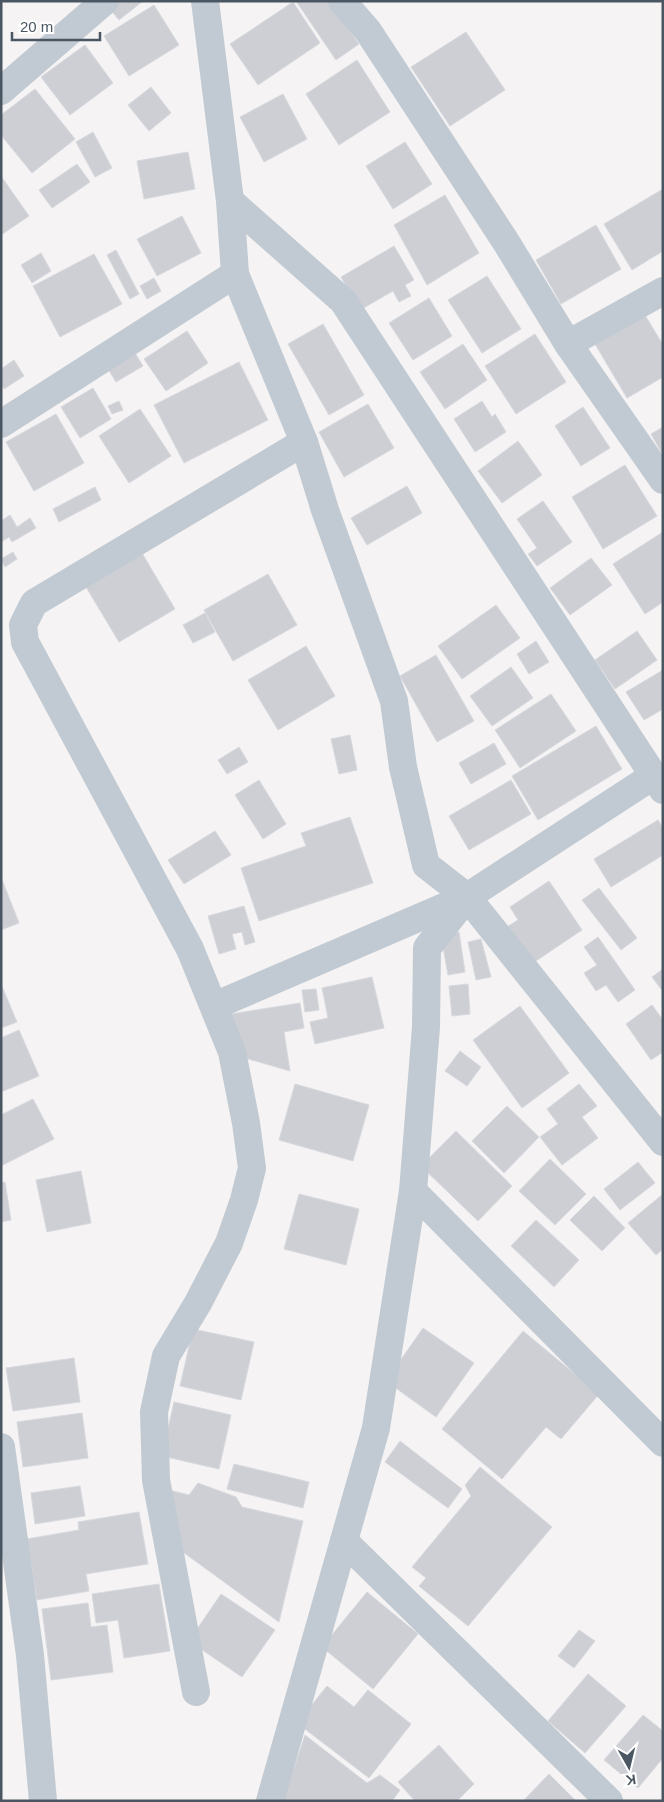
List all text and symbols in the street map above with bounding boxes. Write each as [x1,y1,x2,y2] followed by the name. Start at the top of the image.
[12,10,100,42] scale bar
[20,18,53,35] text: 20 m
[604,1742,654,1792] north arrow
[625,1771,637,1789] text: K

